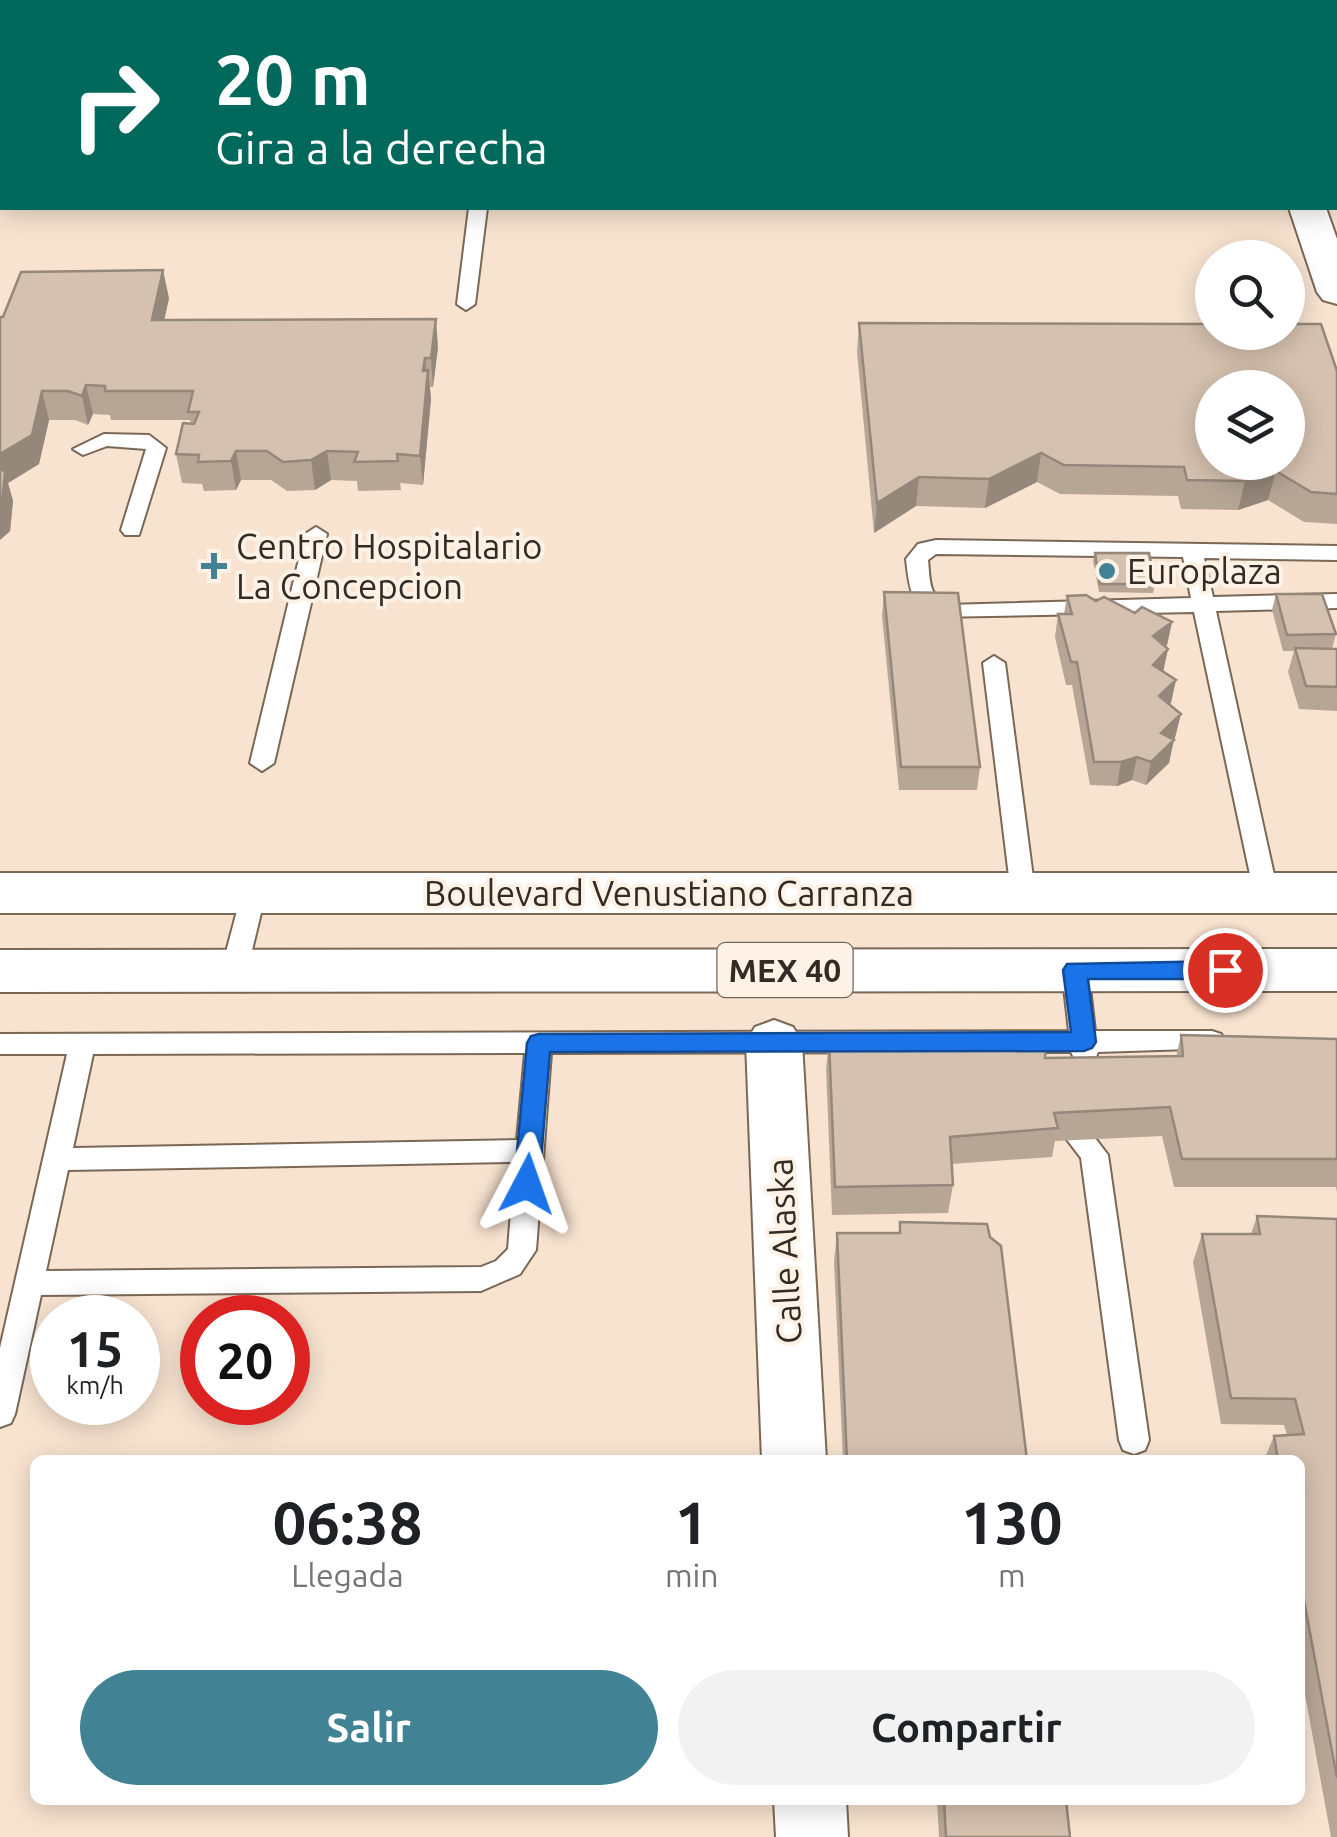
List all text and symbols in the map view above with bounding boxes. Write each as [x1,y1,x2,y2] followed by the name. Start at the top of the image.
[50,40,180,170] icon: right
[215,40,371,118] text: 20 m
[215,122,548,173] text: Gira a la derecha
[1195,240,1305,480] map controls
[1195,240,1305,350] button: search
[1195,370,1305,480] button: layers
[236,526,542,606] place label: Centro Hospitalario La Concepcion
[1127,551,1282,591] place label: Europlaza
[201,553,227,579] marker: Centro Hospitalario La Concepcion
[1096,560,1118,582] marker: Europlaza
[424,873,914,913] street label: Boulevard Venustiano Carranza
[1183,928,1268,1013] pin
[718,943,852,997] road number: MEX 40
[1198,943,1253,998] icon: arrive
[475,1132,579,1236] position arrow
[759,1157,809,1345] street label: Calle Alaska
[180,1295,310,1425] speed limit sign: 20
[67,1320,123,1376] text: 15
[66,1371,124,1399] text: km/h
[272,1488,423,1555] text: 06:38
[675,1488,709,1555] text: 1
[961,1488,1063,1555] text: 130
[291,1557,404,1593] text: Llegada
[665,1557,719,1593] text: min
[998,1557,1026,1593] text: m
[80,1670,658,1785] button: Salir
[678,1670,1255,1785] button: Compartir

